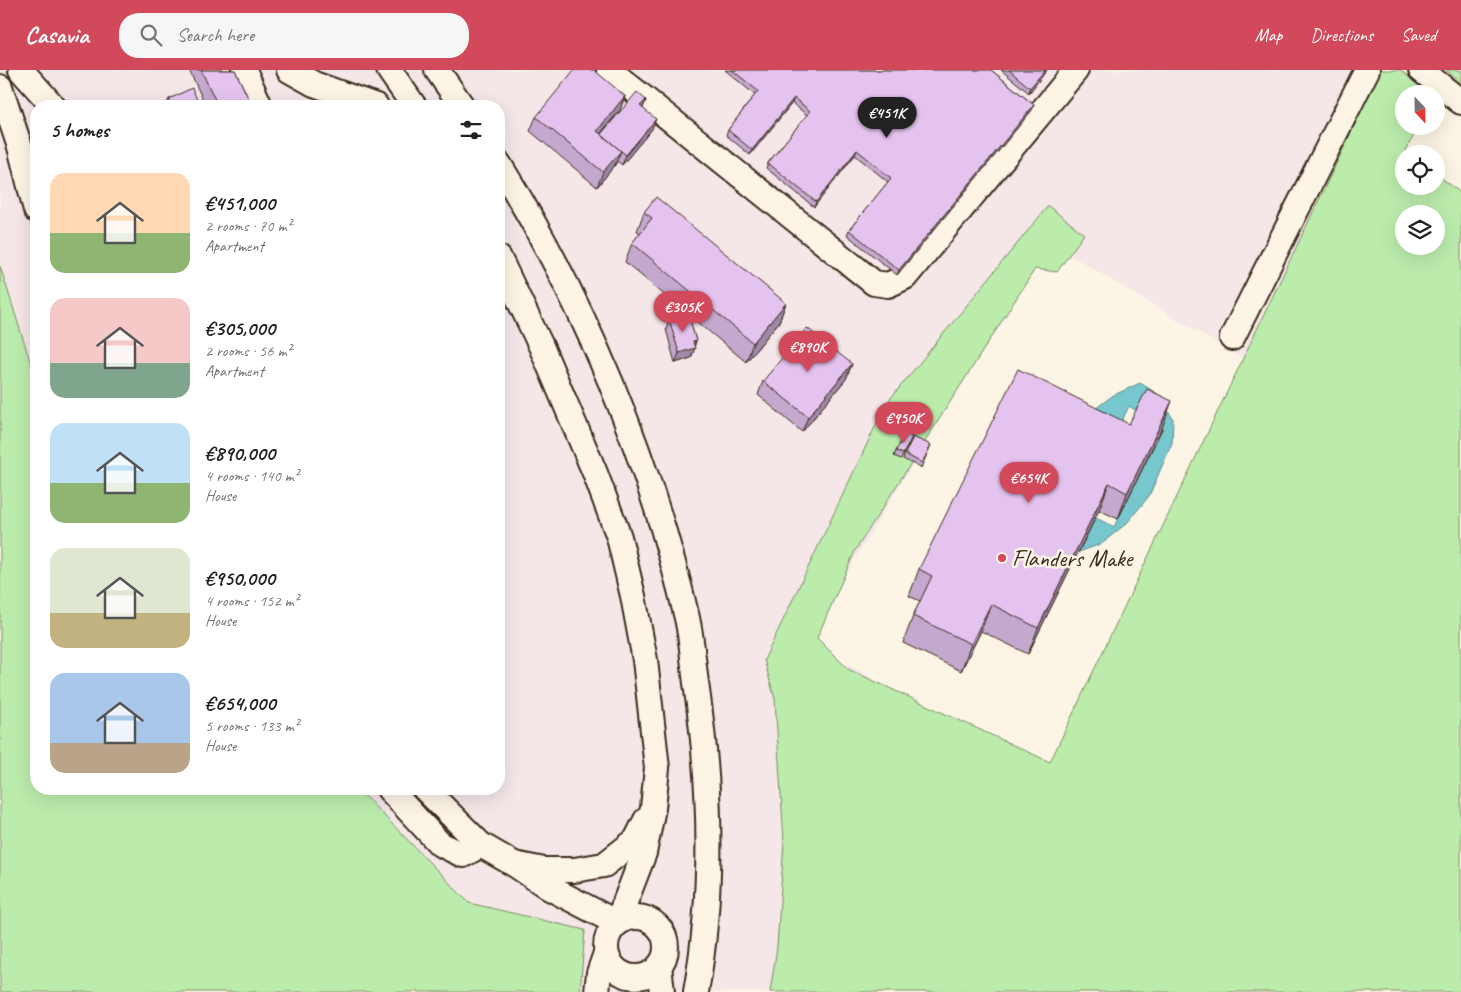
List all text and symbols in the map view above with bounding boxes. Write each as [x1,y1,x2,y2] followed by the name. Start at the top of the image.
[119,13,469,58] search box
[25,20,89,50] text: Casavia
[137,21,165,49] icon: search
[177,23,254,47] text: Search here
[1255,24,1282,46] text: Map
[1310,24,1373,46] text: Directions
[1401,24,1436,46] text: Saved
[1395,85,1445,135] north arrow
[1395,85,1445,255] map controls
[852,97,922,139] pin: €451K
[869,103,905,123] text: €451K
[457,116,485,144] icon: filters
[50,117,109,143] text: 5 homes
[1395,145,1445,195] button: locate
[205,190,275,216] text: €451,000
[90,193,150,253] icon: home
[1395,205,1445,255] button: layers
[205,216,291,236] text: 2 rooms · 70 m²
[205,236,264,256] text: Apartment
[648,290,718,333] pin: €305K
[665,297,701,317] text: €305K
[205,315,275,341] text: €305,000
[90,318,150,378] icon: home
[773,330,843,373] pin: €890K
[790,337,826,357] text: €890K
[205,341,291,361] text: 2 rooms · 56 m²
[205,361,264,381] text: Apartment
[869,402,939,444] pin: €950K
[886,408,922,428] text: €950K
[205,440,275,466] text: €890,000
[90,443,150,503] icon: home
[994,462,1064,504] pin: €654K
[205,466,299,486] text: 4 rooms · 140 m²
[1010,468,1048,488] text: €654K
[205,486,236,506] text: House
[1012,543,1134,573] place label: Flanders Make
[996,552,1008,564] marker: Flanders Make
[205,565,275,591] text: €950,000
[90,568,150,628] icon: home
[205,591,299,611] text: 4 rooms · 152 m²
[205,611,236,631] text: House
[205,690,275,716] text: €654,000
[90,693,150,753] icon: home
[205,716,299,736] text: 5 rooms · 133 m²
[205,736,236,756] text: House

